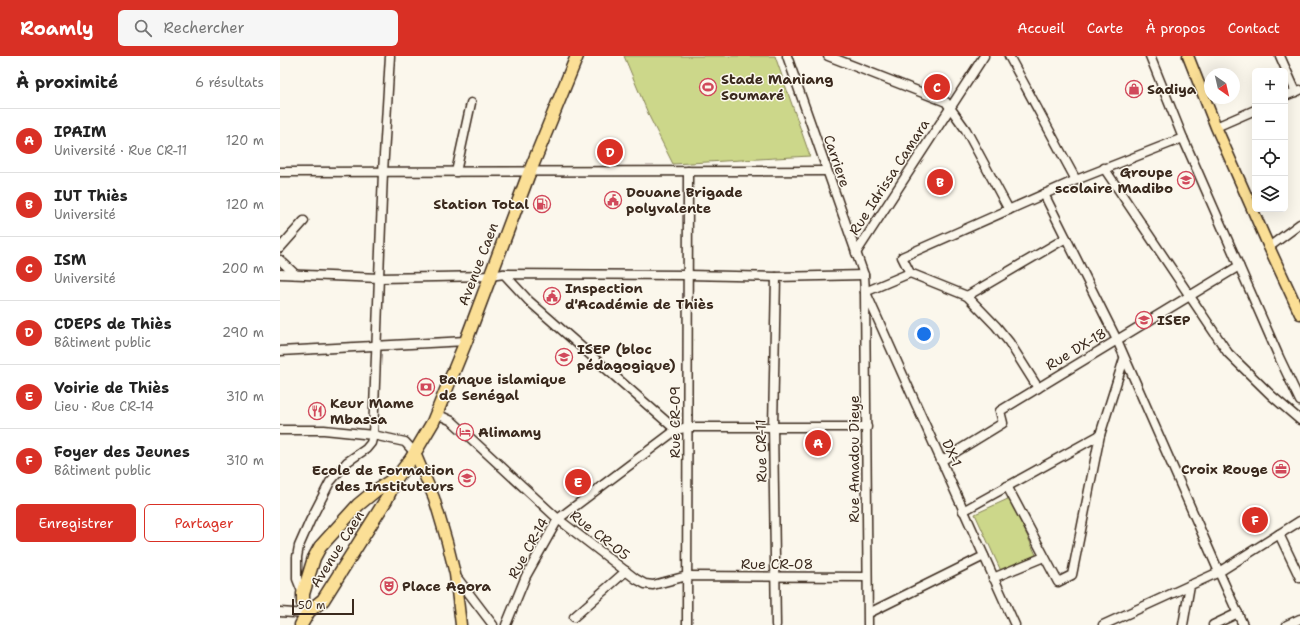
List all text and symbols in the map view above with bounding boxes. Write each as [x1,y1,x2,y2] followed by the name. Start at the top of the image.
[118,10,398,46] search box
[20,16,94,41] text: Roamly
[132,17,154,39] icon: search
[164,18,245,38] text: Rechercher
[1017,19,1065,37] text: Accueil
[1087,19,1123,37] text: Carte
[1145,19,1206,37] text: À propos
[1228,19,1280,37] text: Contact
[1204,68,1240,104] north arrow
[1252,68,1288,212] map controls
[1252,68,1288,104] button: +
[721,70,833,104] place label: Stade Maniang Soumaré
[16,71,118,93] text: À proximité
[924,72,950,102] pin: C
[195,74,264,91] text: 6 résultats
[698,77,718,97] sports icon: Stade Maniang Soumaré
[1124,79,1144,99] shop icon: Sadiya
[1147,80,1197,98] place label: Sadiya
[1252,104,1288,140] button: −
[845,115,933,238] street label: Rue Idrissa Camara
[54,122,106,142] text: IPAIM
[24,132,34,149] text: A
[226,132,264,149] text: 120 m
[820,132,854,190] street label: Carriere
[597,137,623,167] pin: D
[1252,140,1288,176] button: locate
[54,142,187,159] text: Université · Rue CR-11
[1055,163,1173,197] place label: Groupe scolaire Madibo
[927,167,953,197] pin: B
[1176,170,1196,190] school or university icon: Groupe scolaire Madibo
[1252,176,1288,212] button: layers
[626,183,743,217] place label: Douane Brigade polyvalente
[54,186,128,206] text: IUT Thiès
[603,190,623,210] public building icon: Douane Brigade polyvalente
[532,194,552,214] fuel station icon: Station Total
[433,195,529,213] place label: Station Total
[25,196,33,213] text: B
[226,196,264,213] text: 120 m
[54,206,116,223] text: Université
[454,220,502,308] street label: Avenue Caen
[54,250,86,270] text: ISM
[25,260,33,277] text: C
[222,260,264,277] text: 200 m
[54,270,116,287] text: Université
[565,279,714,313] place label: Inspection d'Académie de Thiès
[542,286,562,306] public building icon: Inspection d'Académie de Thiès
[1134,310,1154,330] school or university icon: ISEP
[1157,311,1191,329] place label: ISEP
[54,314,172,334] text: CDEPS de Thiès
[24,324,34,341] text: D
[222,324,264,341] text: 290 m
[914,324,934,344] your location
[1042,324,1110,374] street label: Rue DX-18
[54,334,151,351] text: Bâtiment public
[577,340,676,374] place label: ISEP (bloc pédagogique)
[554,347,574,367] school or university icon: ISEP (bloc pédagogique)
[439,370,566,404] place label: Banque islamique de Senégal
[416,377,436,397] bank icon: Banque islamique de Senégal
[54,378,169,398] text: Voirie de Thiès
[666,386,684,458] street label: Rue CR-09
[25,388,33,405] text: E
[226,388,264,405] text: 310 m
[330,394,414,428] place label: Keur Mame Mbassa
[845,395,863,523] street label: Rue Amadou Dieye
[54,398,154,415] text: Lieu · Rue CR-14
[307,401,327,421] restaurant icon: Keur Mame Mbassa
[751,419,771,483] street label: Rue CR-11
[455,422,475,442] hotel icon: Alimamy
[478,423,541,441] place label: Alimamy
[805,428,831,458] pin: A
[938,436,966,470] street label: DX-1
[54,442,190,462] text: Foyer des Jeunes
[25,452,33,469] text: F
[226,452,264,469] text: 310 m
[1271,459,1291,479] office icon: Croix Rouge
[1181,460,1268,478] place label: Croix Rouge
[312,461,454,495] place label: Ecole de Formation des Instituteurs
[54,462,151,479] text: Bâtiment public
[565,467,591,497] pin: E
[457,468,477,488] school or university icon: Ecole de Formation des Instituteurs
[16,504,136,542] button: Enregistrer
[144,504,264,542] button: Partager
[1242,505,1268,535] pin: F
[566,506,634,564] street label: Rue CR-05
[306,507,368,591] street label: Avenue Caen
[504,514,552,582] street label: Rue CR-14
[741,555,813,573] street label: Rue CR-08
[379,576,399,596] theatre icon: Place Agora
[402,577,492,595] place label: Place Agora
[292,597,354,616] scale bar
[298,598,326,613] text: 50 m

